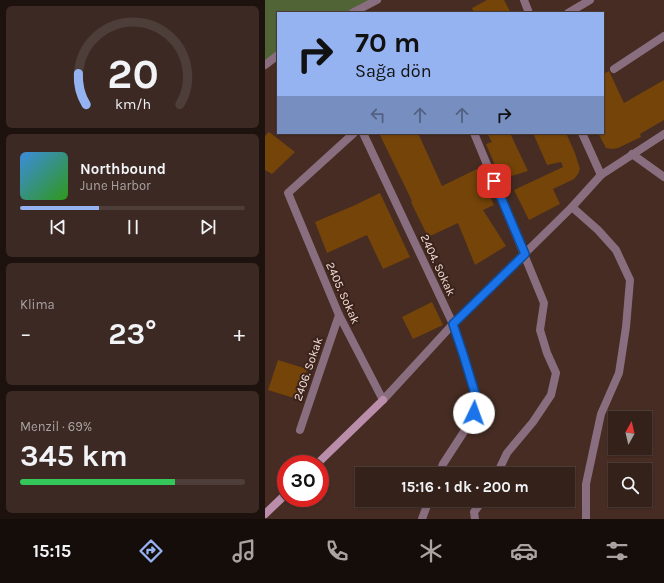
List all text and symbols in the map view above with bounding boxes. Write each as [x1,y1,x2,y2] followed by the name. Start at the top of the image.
[355,26,420,59] text: 70 m
[289,28,341,80] icon: right
[107,50,158,98] text: 20
[355,60,432,82] text: Sağa dön
[114,96,151,113] text: km/h
[367,104,389,126] icon: left
[409,104,431,126] icon: ahead
[451,104,473,126] icon: ahead
[493,104,515,126] icon: right
[80,160,166,178] text: Northbound
[477,164,511,198] pin
[483,170,505,192] icon: arrive
[80,178,151,193] text: June Harbor
[47,216,69,238] icon: previous
[122,216,144,238] icon: pause
[197,216,219,238] icon: next
[418,232,458,298] street label: 2404. Sokak
[323,260,363,326] street label: 2405. Sokak
[20,297,55,312] text: Klima
[108,316,157,352] text: 23°
[20,321,32,347] text: −
[233,321,245,347] text: +
[291,335,326,403] street label: 2406. Sokak
[453,392,495,434] position arrow
[608,411,652,455] north arrow
[608,411,652,507] map controls
[20,419,92,434] text: Menzil · 69%
[20,438,128,474] text: 345 km
[277,455,329,507] speed limit sign: 30
[608,463,652,507] button: search
[401,478,529,496] text: 15:16 · 1 dk · 200 m
[137,537,165,565] icon: directions
[230,537,258,565] icon: music
[323,537,351,565] icon: phone
[417,537,445,565] icon: climate
[510,537,538,565] icon: car
[603,537,631,565] icon: filters
[33,540,71,562] text: 15:15

